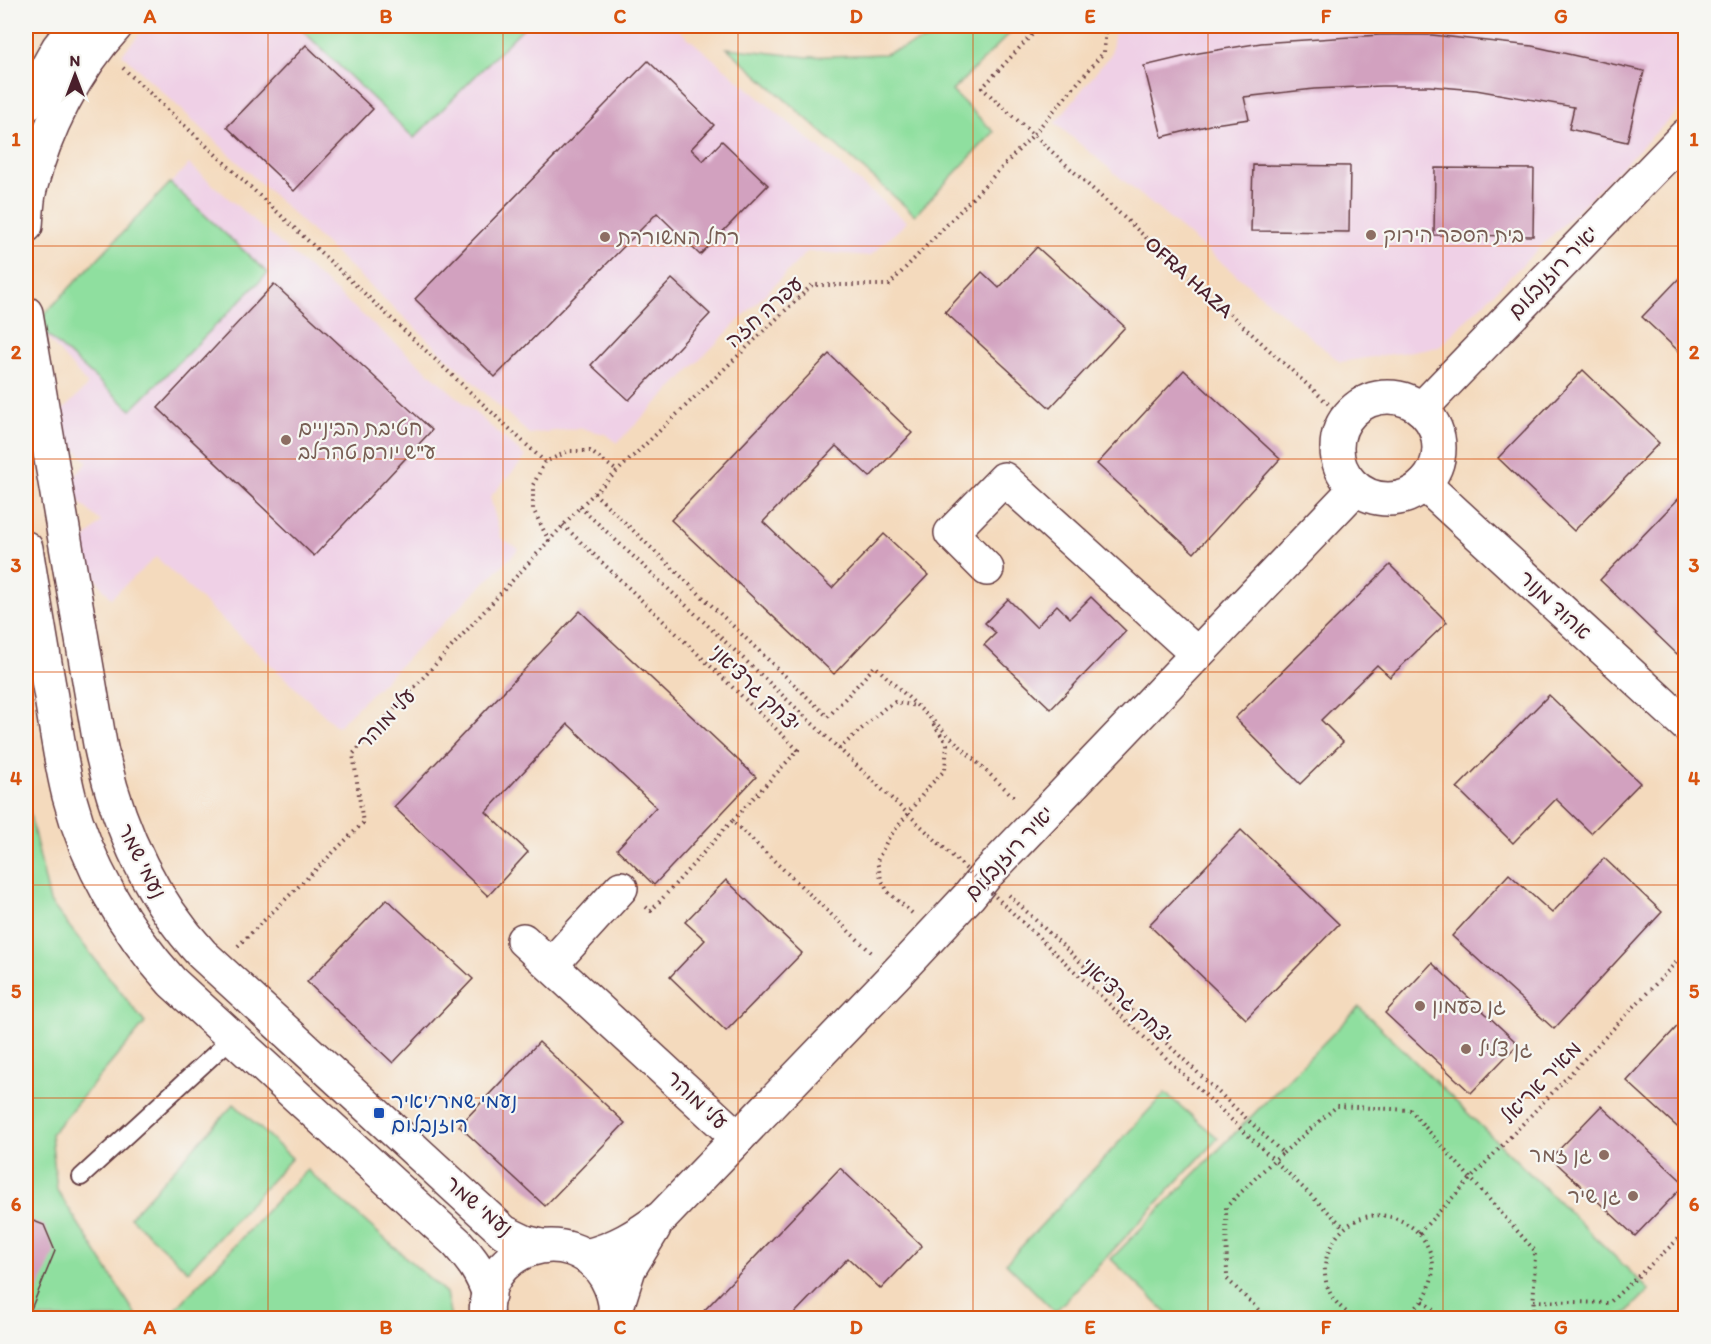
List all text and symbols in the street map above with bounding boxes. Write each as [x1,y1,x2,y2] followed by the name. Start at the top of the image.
[143,4,157,28] text: A
[380,4,393,28] text: B
[614,4,627,28] text: C
[849,4,863,28] text: D
[1084,4,1096,28] text: E
[1321,4,1332,28] text: F
[1554,4,1568,28] text: G
[45,45,105,105] north arrow
[70,51,80,70] text: N
[11,127,21,151] text: 1
[1689,127,1699,151] text: 1
[1502,220,1604,324] street label: יאיר רוזנבלום
[1383,222,1524,248] place label: בית הספר הירוק
[616,224,739,249] place label: רחל המשוררת
[1364,228,1378,242] marker: בית הספר הירוק
[598,230,612,244] marker: רחל המשוררת
[1140,230,1239,323] street label: OFRA HAZA
[720,271,807,353] street label: עפרה חזה
[11,340,22,364] text: 2
[1689,340,1700,364] text: 2
[298,415,436,464] place label: חטיבת הביניים ע"ש יורם טהרלב
[279,433,293,447] marker: חטיבת הביניים ע"ש יורם טהרלב
[11,553,22,577] text: 3
[1689,553,1700,577] text: 3
[1514,565,1597,644] street label: אהוד מנור
[704,638,806,738] street label: יצחק גרציאני
[351,683,420,755] street label: עלי מוהר
[10,766,22,790] text: 4
[1688,766,1700,790] text: 4
[959,801,1059,905] street label: יאיר רוזנבלום
[112,819,172,903] street label: נעמי שמר
[1076,952,1178,1050] street label: יצחק גרציאני
[11,979,22,1003] text: 5
[1689,979,1700,1003] text: 5
[1432,993,1506,1019] place label: גן פעמון
[1413,999,1427,1013] marker: גן פעמון
[1495,1035,1586,1128] street label: מאיר אריאל
[1478,1036,1533,1062] place label: גן צליל
[1459,1042,1473,1056] marker: גן צליל
[661,1065,733,1134] street label: עלי מוהר
[391,1088,517,1138] place label: נעמי שמר/יאיר רוזנבלום
[372,1106,386,1120] marker: נעמי שמר/יאיר רוזנבלום
[1529,1142,1592,1168] place label: גן זמר
[1597,1148,1611,1162] marker: גן זמר
[440,1170,518,1242] street label: נעמי שמר
[1568,1183,1621,1209] place label: גן שיר
[1626,1189,1640,1203] marker: גן שיר
[11,1192,22,1216] text: 6
[1689,1192,1700,1216] text: 6
[143,1315,157,1339] text: A
[380,1315,393,1339] text: B
[614,1315,627,1339] text: C
[849,1315,863,1339] text: D
[1084,1315,1096,1339] text: E
[1321,1315,1332,1339] text: F
[1554,1315,1568,1339] text: G

